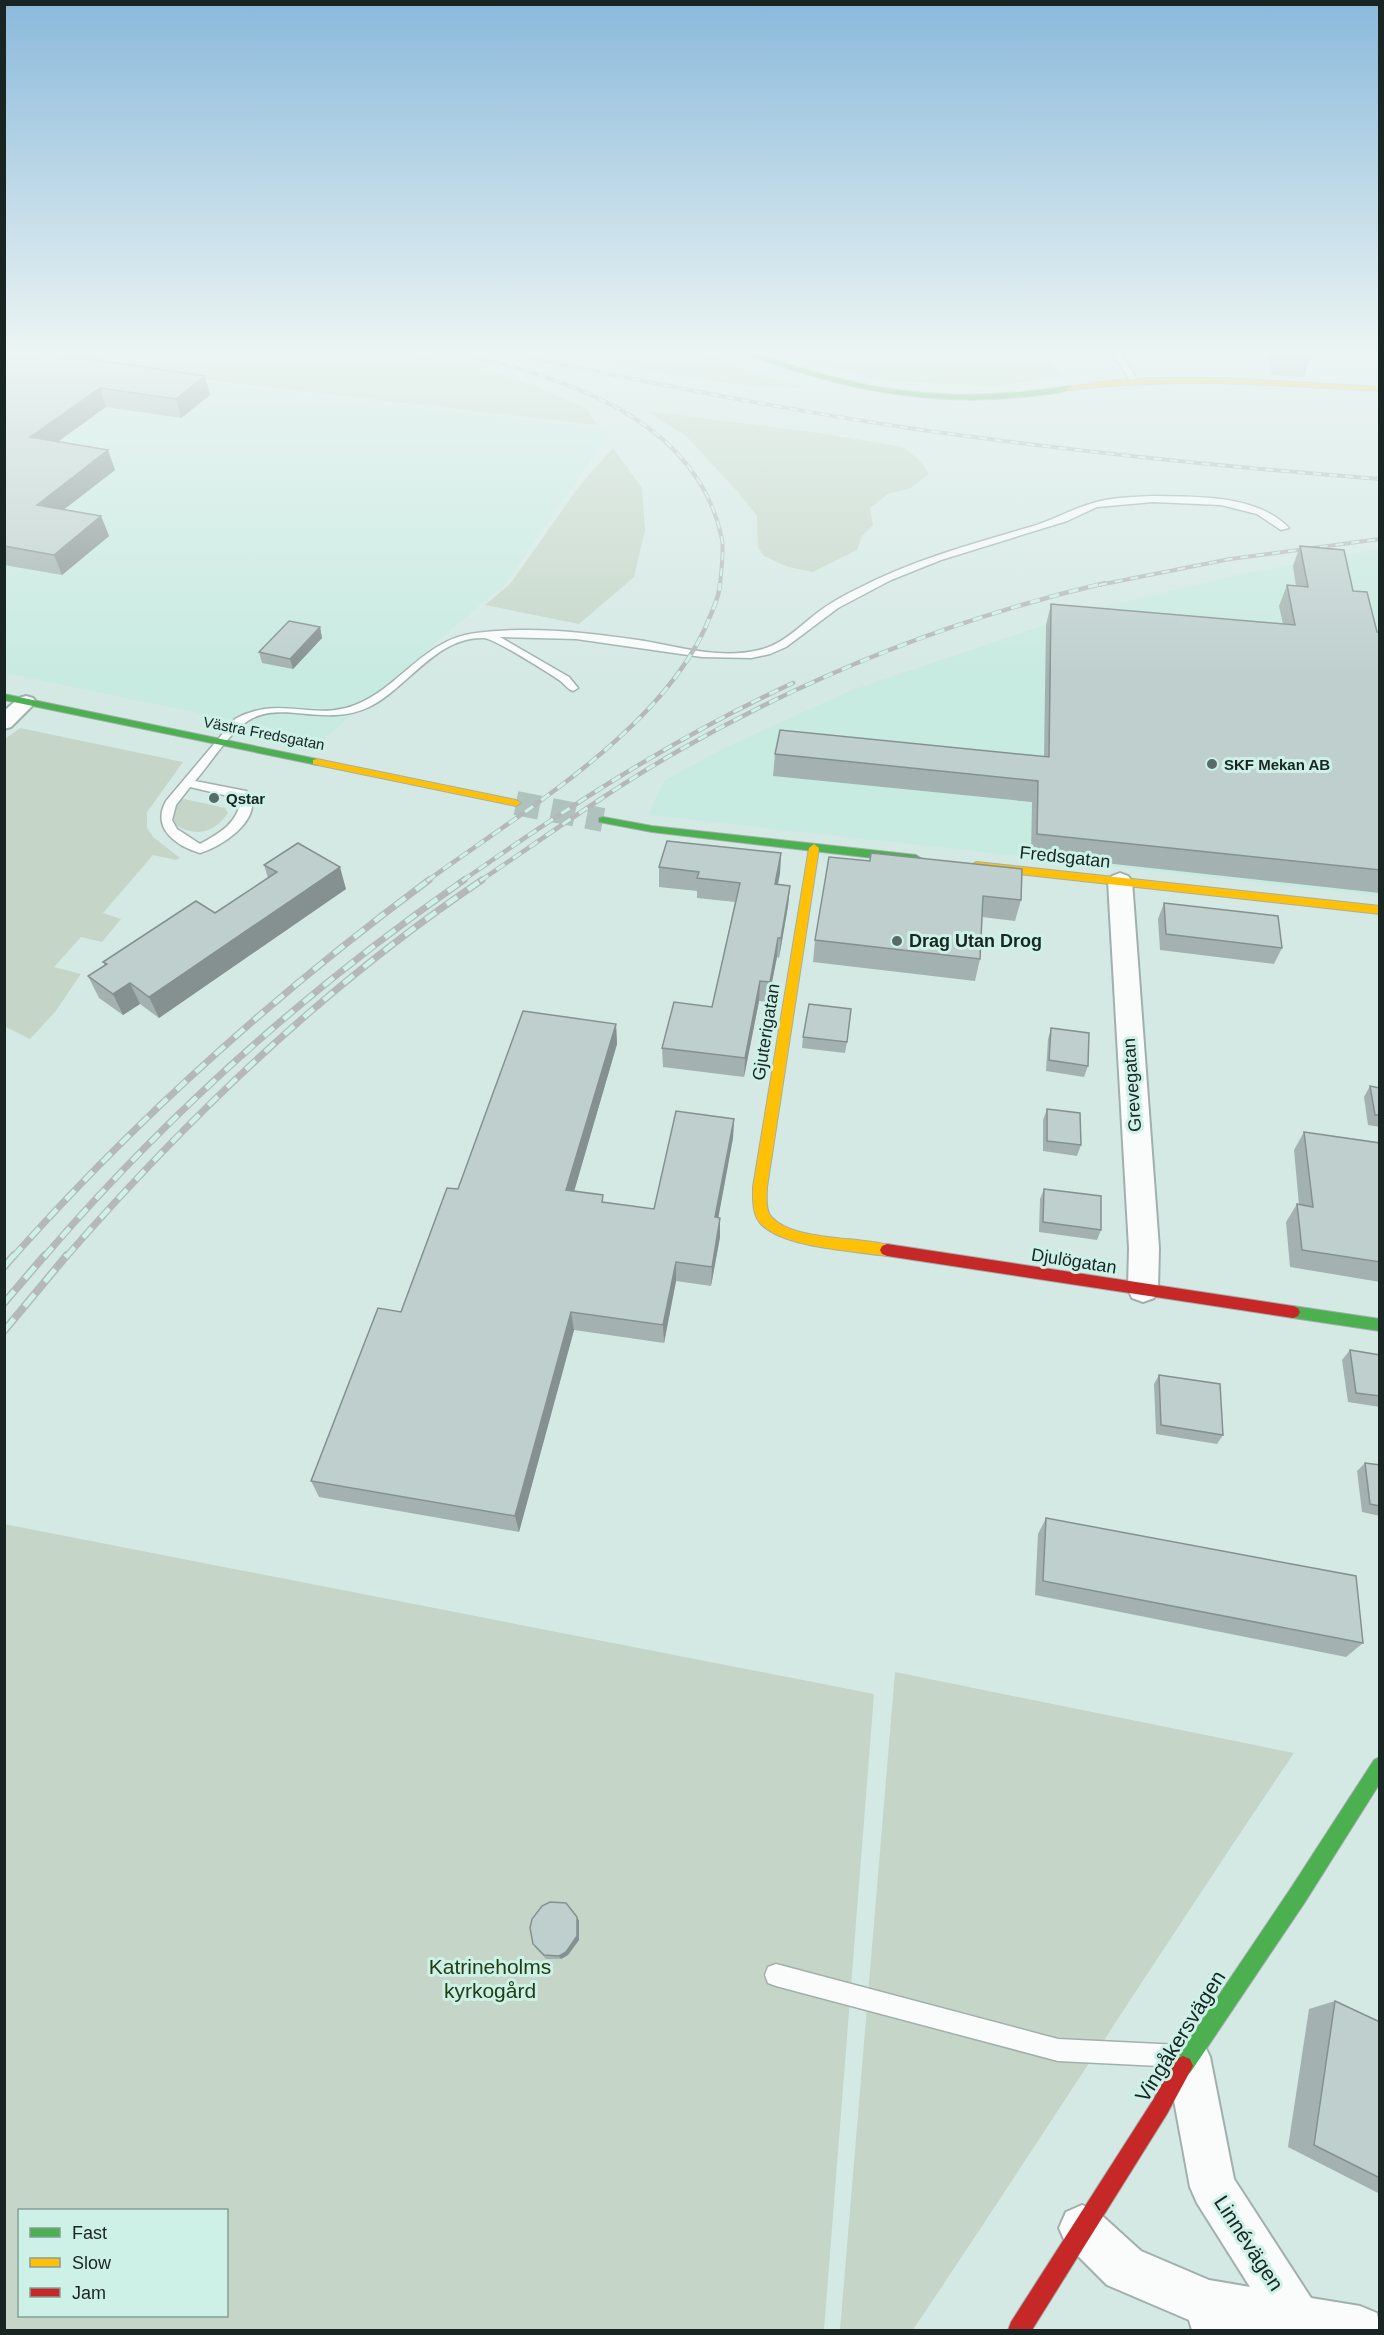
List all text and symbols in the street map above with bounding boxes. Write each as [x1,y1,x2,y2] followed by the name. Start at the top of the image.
[202,713,326,753] street label: Västra Fredsgatan
[1224,756,1330,773] place label: SKF Mekan AB
[1205,757,1219,771] marker: SKF Mekan AB
[226,790,265,807] place label: Qstar
[207,791,221,805] marker: Qstar
[1019,842,1111,872] street label: Fredsgatan
[909,931,1042,951] place label: Drag Utan Drog
[890,934,904,948] marker: Drag Utan Drog
[748,982,784,1082] street label: Gjuterigatan
[1119,1037,1145,1133] street label: Grevegatan
[1030,1244,1118,1278] street label: Djulögatan
[429,1955,551,2002] park label: Katrineholms kyrkogård
[1130,1966,1230,2106] street label: Vingåkersvägen
[1210,2191,1288,2295] street label: Linnévägen
[18,2209,228,2317] legend
[72,2223,107,2243] text: Fast
[72,2253,112,2273] text: Slow
[72,2283,106,2303] text: Jam

